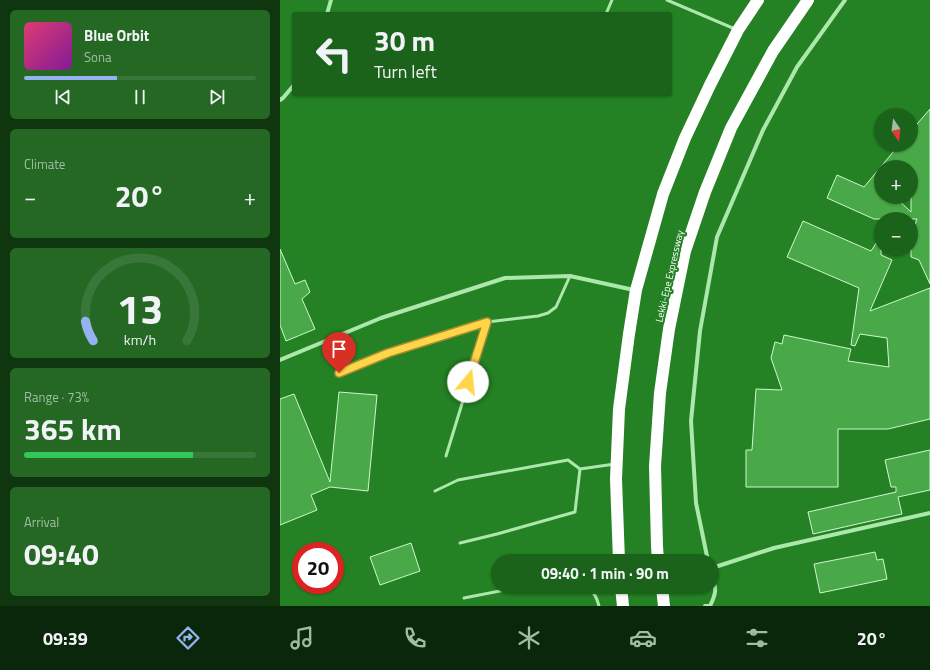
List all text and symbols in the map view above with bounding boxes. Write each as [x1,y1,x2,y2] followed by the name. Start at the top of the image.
[374,19,435,62] text: 30 m
[84,24,149,47] text: Blue Orbit
[308,28,360,80] icon: left
[84,47,111,67] text: Sona
[374,58,437,85] text: Turn left
[52,86,74,108] icon: previous
[129,86,151,108] icon: pause
[206,86,228,108] icon: next
[874,108,918,152] north arrow
[874,108,918,256] map controls
[24,154,65,174] text: Climate
[874,160,918,204] button: +
[115,173,165,219] text: 20°
[24,180,36,214] text: −
[244,180,256,214] text: +
[874,212,918,256] button: −
[652,228,687,324] street label: Lekki-Epe Expressway
[117,277,163,340] text: 13
[124,329,156,351] text: km/h
[322,332,356,373] pin
[328,338,350,360] icon: arrive
[447,361,489,403] position arrow
[24,387,89,407] text: Range · 73%
[24,406,122,452] text: 365 km
[24,512,59,532] text: Arrival
[24,531,99,577] text: 09:40
[292,542,344,594] speed limit sign: 20
[541,562,669,585] text: 09:40 · 1 min · 90 m
[174,624,202,652] icon: directions
[288,624,316,652] icon: music
[401,624,429,652] icon: phone
[515,624,543,652] icon: climate
[629,624,657,652] icon: car
[743,624,771,652] icon: filters
[43,625,88,652] text: 09:39
[857,625,887,652] text: 20°

